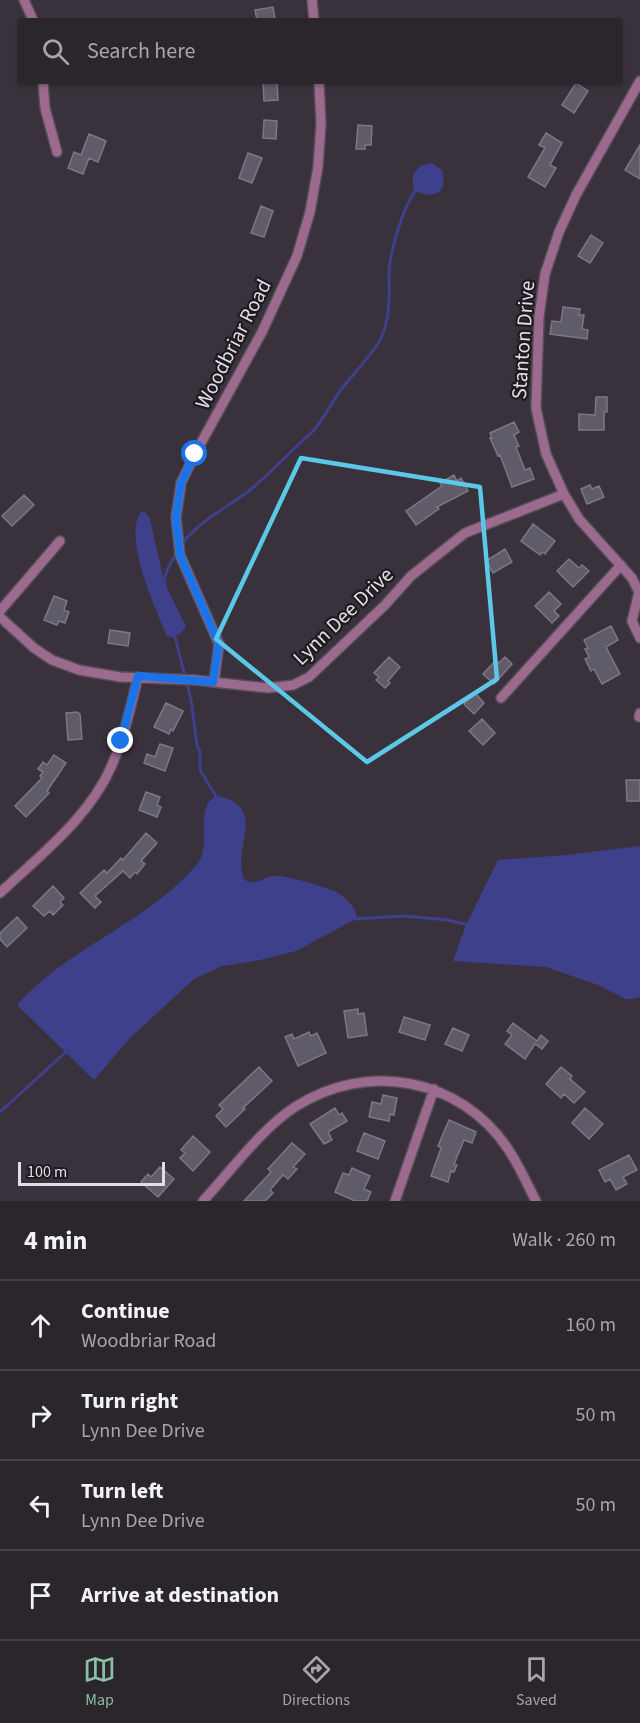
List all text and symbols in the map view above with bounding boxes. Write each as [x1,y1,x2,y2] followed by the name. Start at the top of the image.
[18,18,622,84] search box
[39,35,72,68] icon: search
[87,35,195,67] text: Search here
[187,274,279,414] street label: Woodbriar Road
[504,280,542,400] street label: Stanton Drive
[181,440,207,466] route start
[286,560,400,672] street label: Lynn Dee Drive
[107,727,133,753] route end
[18,1159,165,1186] scale bar
[27,1161,67,1183] text: 100 m
[24,1222,87,1259] text: 4 min
[512,1226,616,1254] text: Walk · 260 m
[81,1295,170,1327] text: Continue
[24,1309,57,1342] icon: ahead
[566,1311,616,1339] text: 160 m
[81,1327,216,1355] text: Woodbriar Road
[81,1385,178,1417] text: Turn right
[24,1399,57,1432] icon: right
[576,1401,616,1429] text: 50 m
[81,1417,205,1445] text: Lynn Dee Drive
[81,1475,163,1507] text: Turn left
[24,1489,57,1522] icon: left
[576,1491,616,1519] text: 50 m
[81,1507,205,1535] text: Lynn Dee Drive
[24,1579,57,1612] icon: arrive
[81,1579,279,1611] text: Arrive at destination
[83,1653,116,1711] tab: Map
[282,1653,350,1711] tab: Directions
[516,1653,557,1711] tab: Saved

